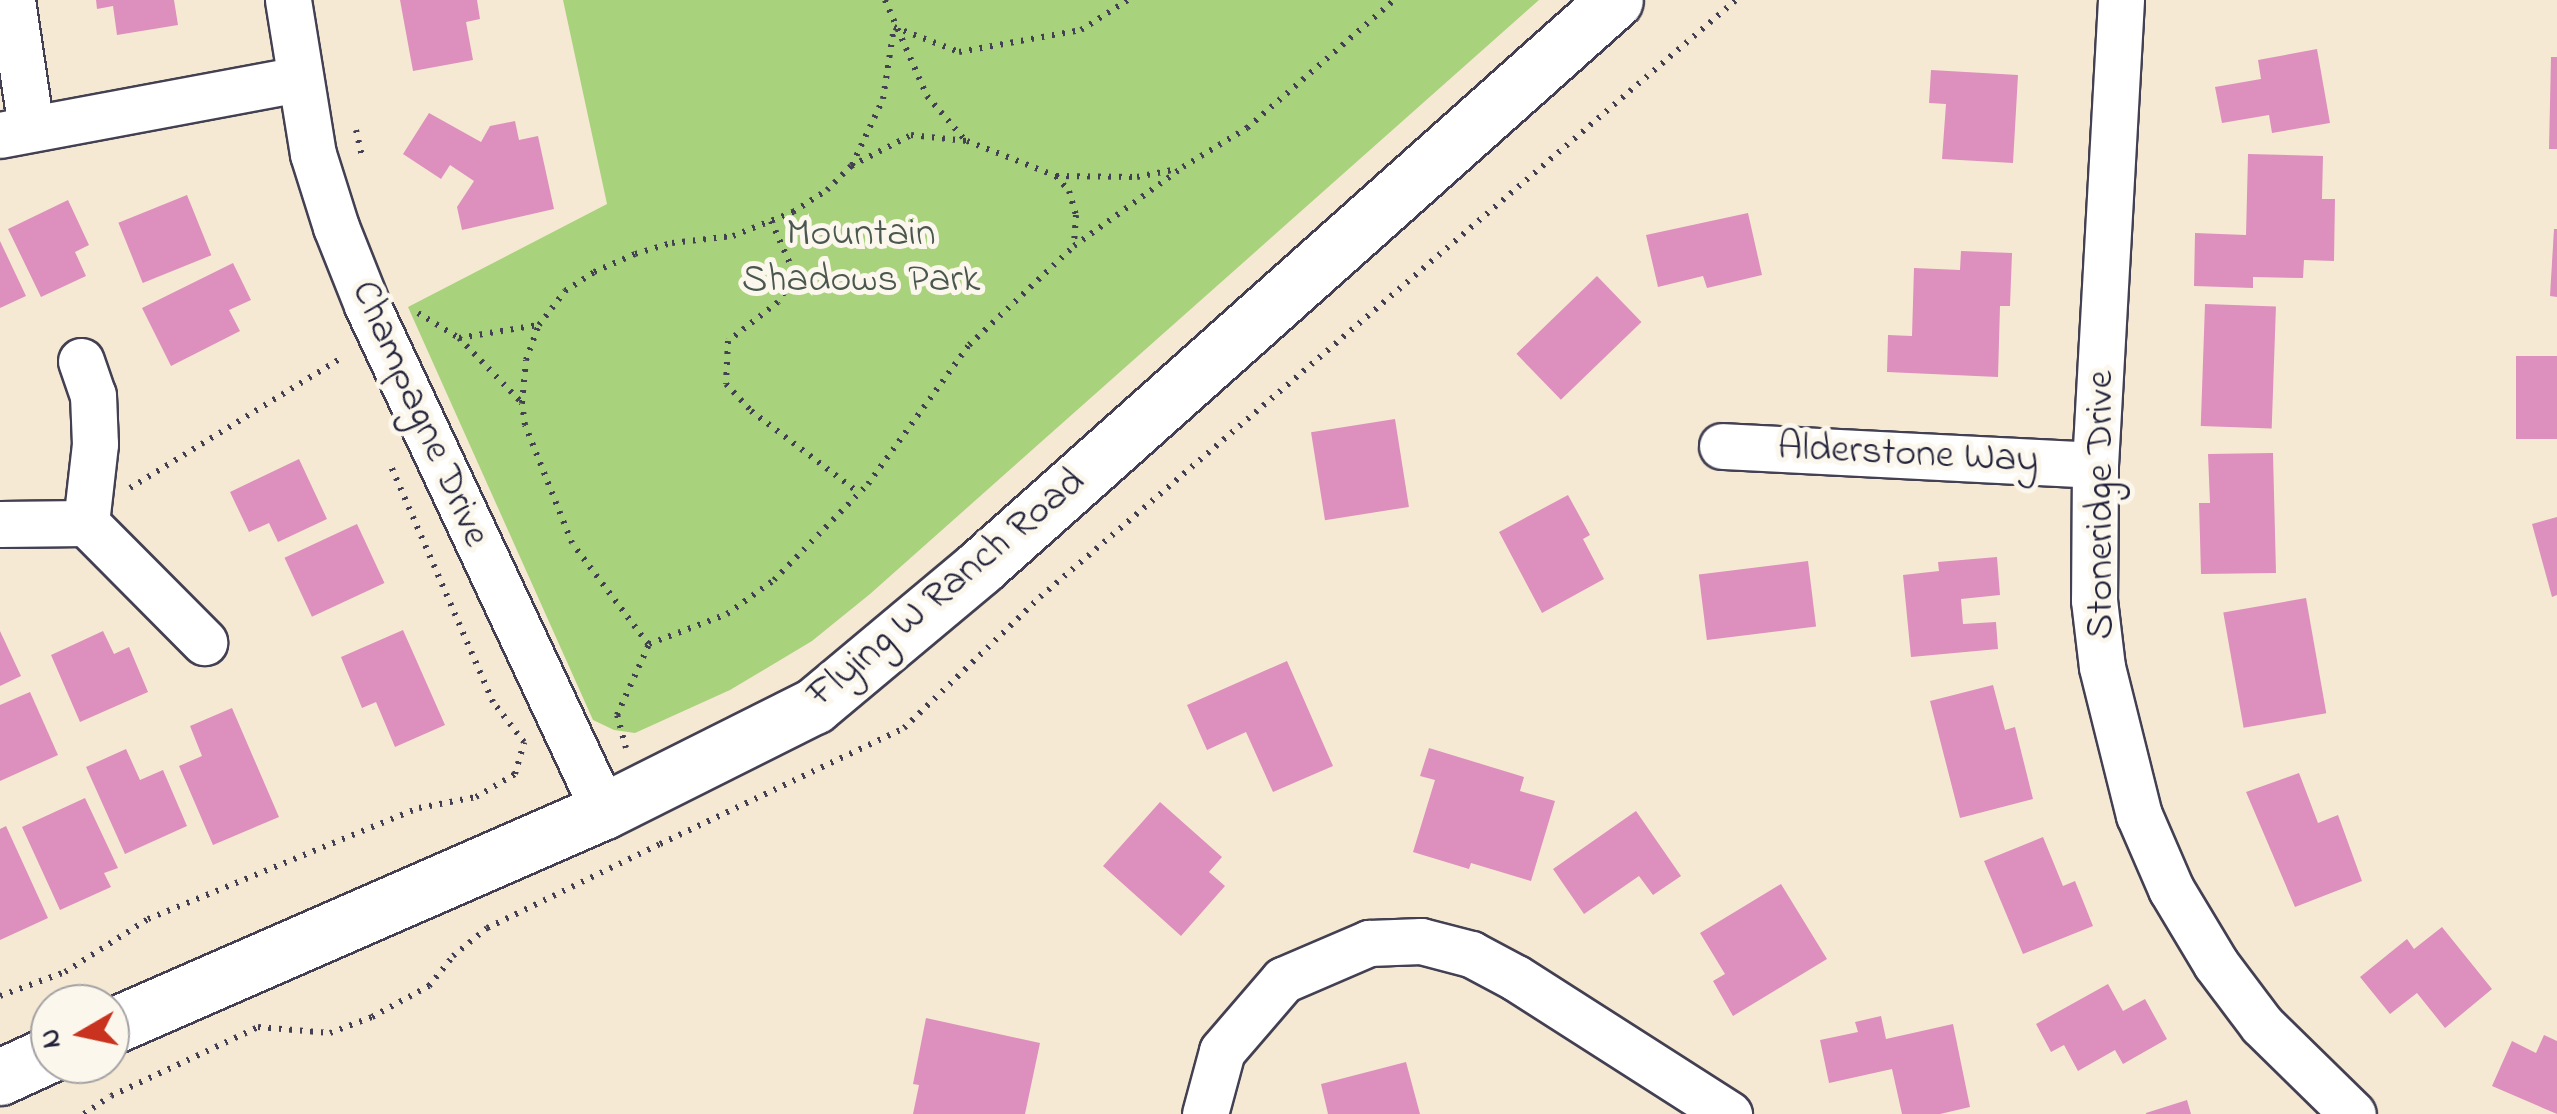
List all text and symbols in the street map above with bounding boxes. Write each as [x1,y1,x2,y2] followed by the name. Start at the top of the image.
[742,211,980,305] park label: Mountain Shadows Park
[339,274,499,554] street label: Champagne Drive
[2078,370,2126,640] street label: Stoneridge Drive
[1776,424,2040,486] street label: Alderstone Way
[798,459,1096,719] street label: Flying W Ranch Road
[30,984,130,1084] north arrow
[30,1026,74,1051] text: N

